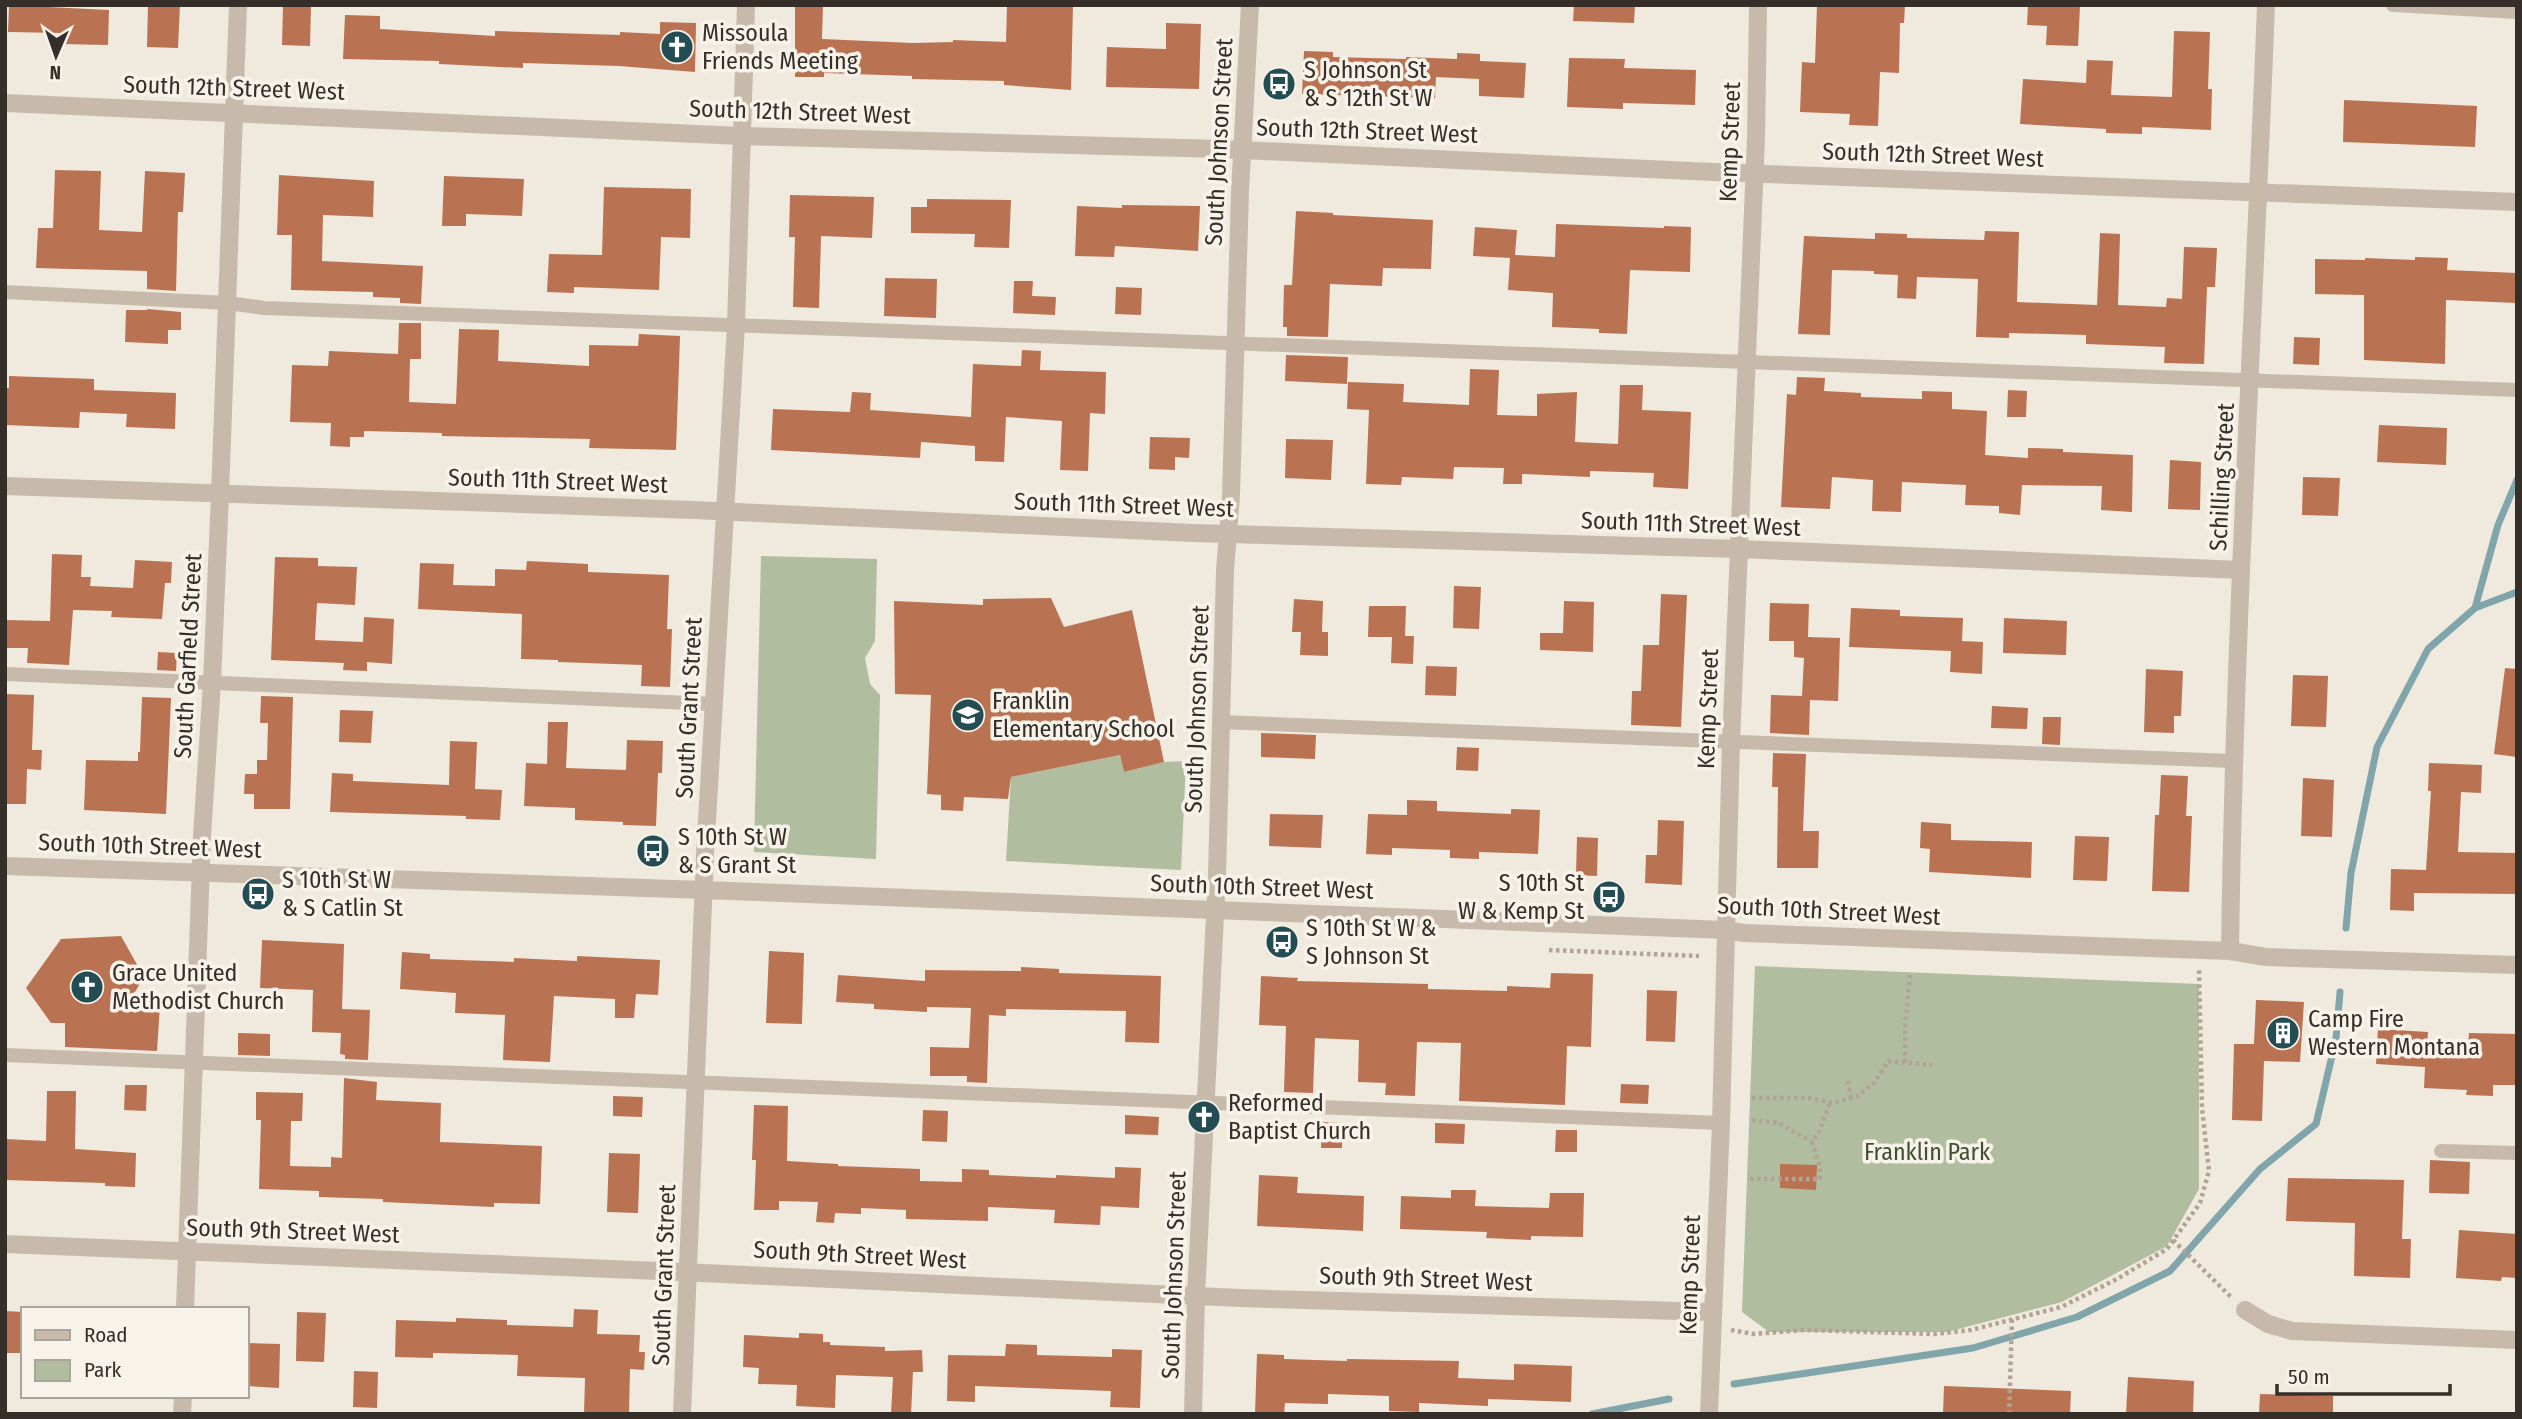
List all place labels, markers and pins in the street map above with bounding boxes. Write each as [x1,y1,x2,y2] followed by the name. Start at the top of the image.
[702,19,859,75] place label: Missoula Friends Meeting
[658,28,696,66] church icon: Missoula Friends Meeting
[1304,56,1433,112] place label: S Johnson St & S 12th St W
[1260,65,1298,103] bus stop icon: S Johnson St & S 12th St W
[992,687,1175,743] place label: Franklin Elementary School
[949,696,987,734] school or university icon: Franklin Elementary School
[678,823,796,879] place label: S 10th St W & S Grant St
[634,832,672,870] bus stop icon: S 10th St W & S Grant St
[282,866,403,922] place label: S 10th St W & S Catlin St
[1458,869,1584,925] place label: S 10th St W & Kemp St
[239,875,277,913] bus stop icon: S 10th St W & S Catlin St
[1590,878,1628,916] bus stop icon: S 10th St W & Kemp St
[1306,914,1437,970] place label: S 10th St W & S Johnson St
[1263,923,1301,961] bus stop icon: S 10th St W & S Johnson St
[112,959,284,1015] place label: Grace United Methodist Church
[68,968,106,1006] church icon: Grace United Methodist Church
[2308,1005,2480,1061] place label: Camp Fire Western Montana
[2264,1014,2302,1052] building icon: Camp Fire Western Montana
[1228,1089,1371,1145] place label: Reformed Baptist Church
[1185,1098,1223,1136] church icon: Reformed Baptist Church

